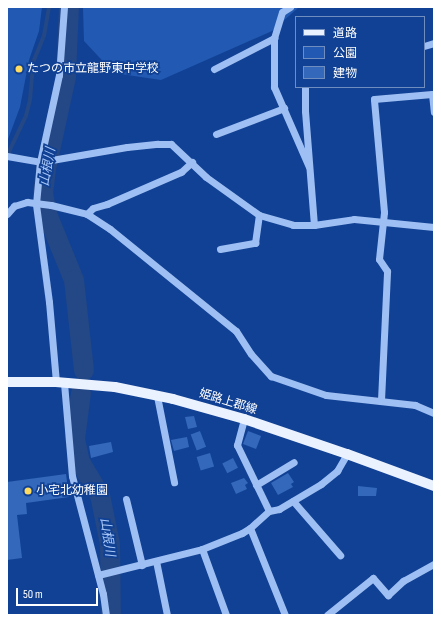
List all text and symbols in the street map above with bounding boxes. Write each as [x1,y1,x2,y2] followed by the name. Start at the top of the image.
[295,16,425,88] legend
[333,26,357,41] text: 道路
[333,46,357,61] text: 公園
[27,62,159,76] place label: たつの市立龍野東中学校
[14,64,24,74] marker: たつの市立龍野東中学校
[333,66,357,81] text: 建物
[37,146,59,188] water label: 山根川
[197,386,259,418] street label: 姫路上郡線
[36,484,108,498] place label: 小宅北幼稚園
[23,486,33,496] marker: 小宅北幼稚園
[97,517,117,557] water label: 山根川
[18,580,100,606] scale bar
[23,587,43,602] text: 50 m

